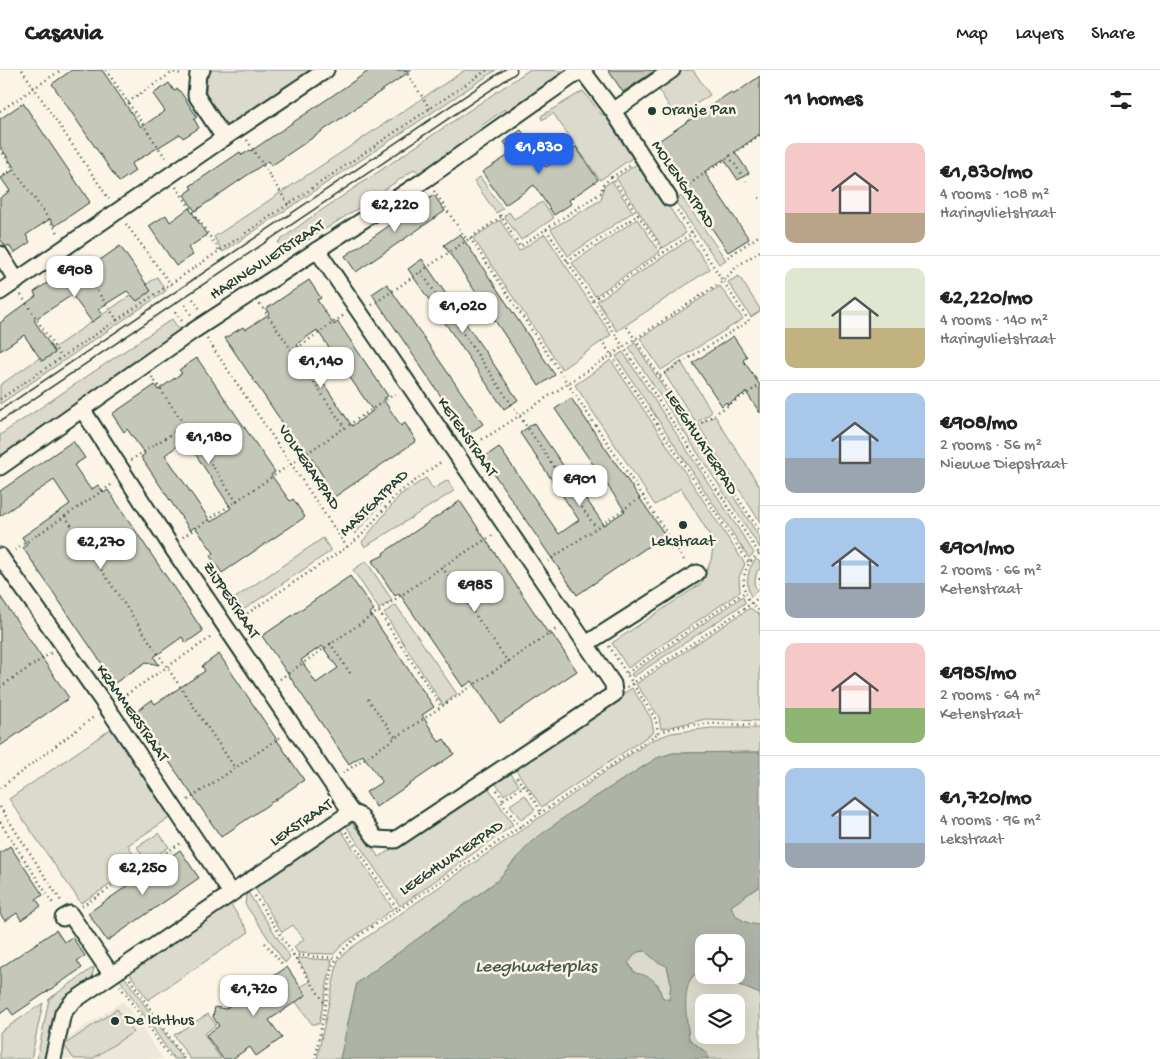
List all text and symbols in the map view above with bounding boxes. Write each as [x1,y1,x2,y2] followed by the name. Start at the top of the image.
[25,20,103,49] text: Casavia
[956,24,988,45] text: Map
[1016,24,1063,45] text: Layers
[1091,24,1135,45] text: Share
[1107,86,1135,114] icon: filters
[785,88,863,113] text: 11 homes
[662,102,736,121] place label: Oranje Pan
[646,105,658,117] marker: Oranje Pan
[498,132,580,175] pin: €1,830
[646,138,719,233] street label: MOLENGATPAD
[515,139,563,158] text: €1,830
[940,161,1033,186] text: €1,830/mo
[825,163,885,223] icon: home
[940,186,1049,205] text: 4 rooms · 108 m²
[354,190,436,233] pin: €2,220
[371,197,419,216] text: €2,220
[940,205,1055,224] text: Haringvlietstraat
[207,216,330,305] street label: HARINGVLIETSTRAAT
[45,256,105,298] pin: €908
[57,262,93,281] text: €908
[940,287,1033,312] text: €2,220/mo
[825,288,885,348] icon: home
[422,292,504,334] pin: €1,020
[439,298,487,317] text: €1,020
[940,312,1048,331] text: 4 rooms · 140 m²
[940,331,1055,350] text: Haringvlietstraat
[280,346,362,389] pin: €1,140
[299,353,343,372] text: €1,140
[659,387,741,500] street label: LEEGHWATERPAD
[432,395,501,482] street label: KETENSTRAAT
[940,412,1017,437] text: €908/mo
[825,413,885,473] icon: home
[272,421,344,515] street label: VOLKERAKPAD
[168,422,250,465] pin: €1,180
[186,429,232,448] text: €1,180
[940,437,1042,456] text: 2 rooms · 56 m²
[940,456,1067,475] text: Nieuwe Diepstraat
[550,464,610,507] pin: €901
[337,466,414,542] street label: MASTGATPAD
[563,471,597,490] text: €901
[677,519,689,531] marker: Lekstraat
[60,528,142,570] pin: €2,270
[651,533,716,552] place label: Lekstraat
[77,534,125,553] text: €2,270
[940,537,1014,562] text: €901/mo
[825,538,885,598] icon: home
[197,559,263,644] street label: ZIJPESTRAAT
[940,562,1041,581] text: 2 rooms · 66 m²
[445,570,505,613] pin: €985
[458,577,492,596] text: €985
[940,581,1022,600] text: Ketenstraat
[90,662,172,767] street label: KRAMMERSTRAAT
[940,662,1016,687] text: €985/mo
[825,663,885,723] icon: home
[940,687,1041,706] text: 2 rooms · 64 m²
[940,706,1022,725] text: Ketenstraat
[940,787,1032,812] text: €1,720/mo
[825,788,885,848] icon: home
[267,796,338,852] street label: LEKSTRAAT
[940,812,1041,831] text: 4 rooms · 96 m²
[396,817,508,901] street label: LEEGHWATERPAD
[940,831,1004,850] text: Lekstraat
[102,854,184,896] pin: €2,250
[119,860,167,879] text: €2,250
[695,934,745,1044] map controls
[695,934,745,984] button: locate
[475,957,599,978] water label: Leeghwaterplas
[213,974,295,1017] pin: €1,720
[231,981,277,1000] text: €1,720
[695,994,745,1044] button: layers
[124,1012,195,1031] place label: De Ichthus
[109,1015,121,1027] marker: De Ichthus

